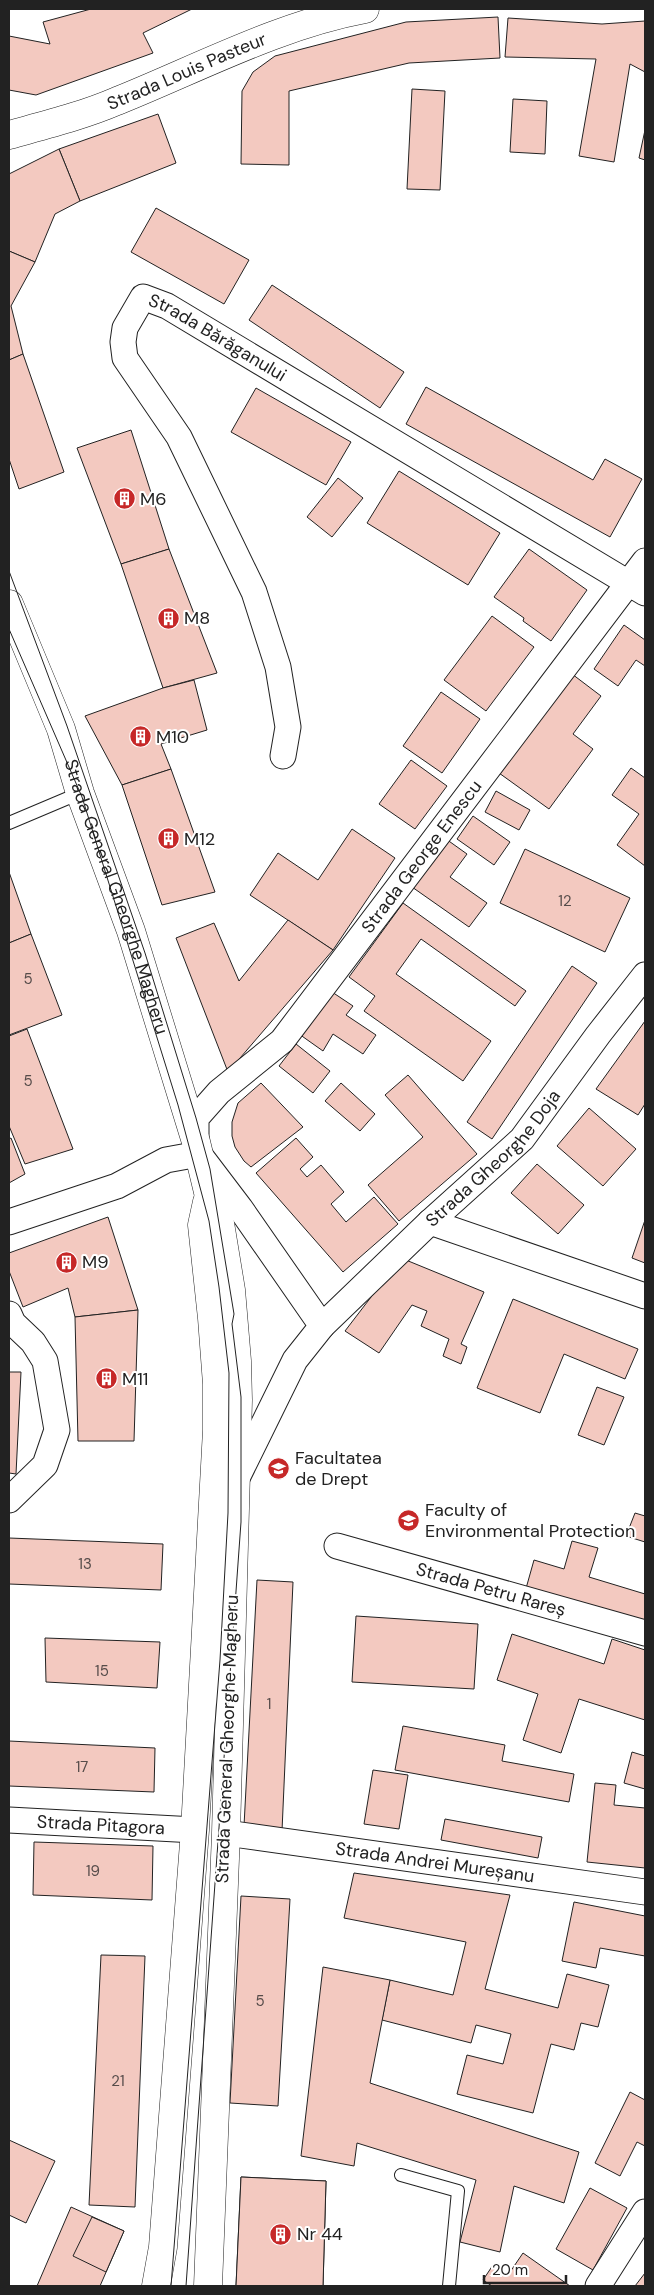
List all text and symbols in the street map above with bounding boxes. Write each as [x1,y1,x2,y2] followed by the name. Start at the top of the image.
[103,27,270,116] street label: Strada Louis Pasteur
[145,288,291,387] street label: Strada Bărăganului
[112,487,136,511] building icon: M6
[140,487,166,511] place label: M6
[156,606,180,630] building icon: M8
[184,606,210,630] place label: M8
[128,725,152,749] building icon: M10
[156,725,189,749] place label: M10
[59,756,174,1037] street label: Strada General Gheorghe Magheru
[356,775,487,938] street label: Strada George Enescu
[156,827,180,851] building icon: M12
[184,827,215,851] place label: M12
[558,891,572,911] house number: 12
[23,969,33,989] house number: 5
[23,1071,33,1091] house number: 5
[421,1085,566,1232] street label: Strada Gheorghe Doja
[54,1250,78,1274] building icon: M9
[82,1250,108,1274] place label: M9
[94,1367,118,1391] building icon: M11
[122,1367,148,1391] place label: M11
[295,1446,382,1491] place label: Facultatea de Drept
[267,1456,291,1480] school or university icon: Facultatea de Drept
[425,1498,635,1543] place label: Faculty of Environmental Protection
[397,1508,421,1532] school or university icon: Faculty of Environmental Protection
[78,1554,92,1574] house number: 13
[413,1557,569,1622] street label: Strada Petru Rareș
[210,1594,244,1884] street label: Strada General Gheorghe Magheru
[95,1661,109,1681] house number: 15
[267,1694,271,1714] house number: 1
[76,1757,88,1777] house number: 17
[36,1810,166,1840] street label: Strada Pitagora
[334,1837,536,1888] street label: Strada Andrei Mureșanu
[86,1861,100,1881] house number: 19
[255,1991,265,2011] house number: 5
[111,2071,125,2091] house number: 21
[269,2222,293,2246] building icon: Nr 44
[297,2222,343,2246] place label: Nr 44
[484,2252,566,2284] scale bar
[492,2260,528,2280] text: 20 m

